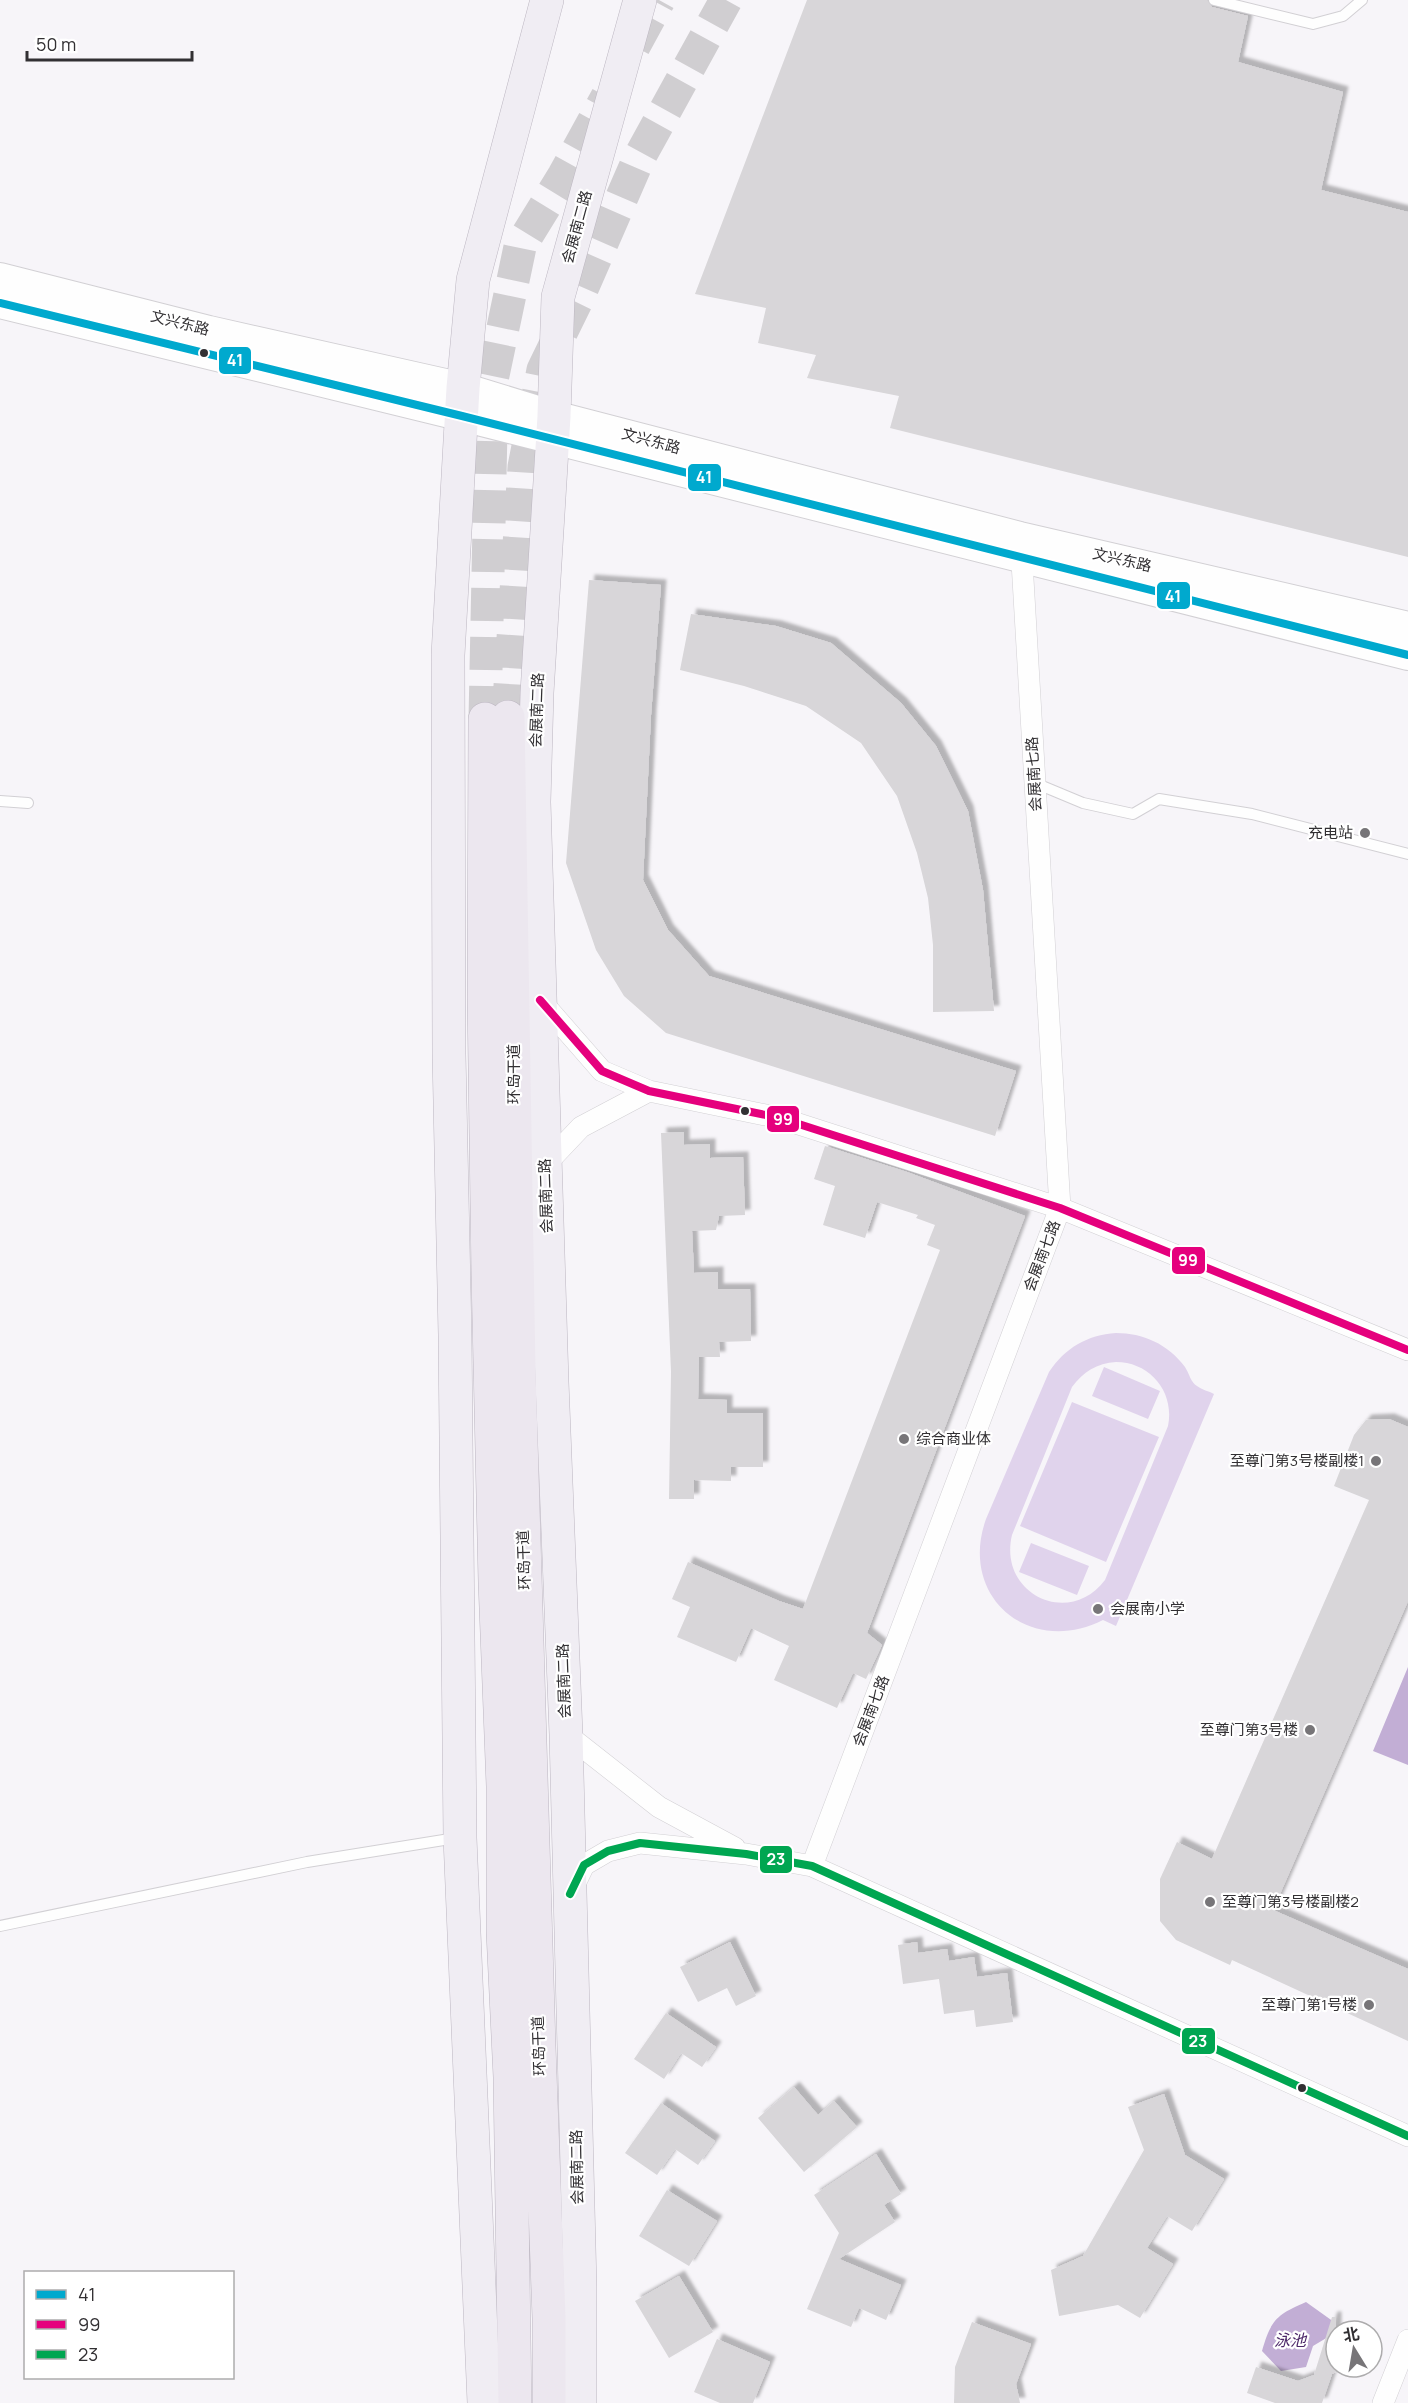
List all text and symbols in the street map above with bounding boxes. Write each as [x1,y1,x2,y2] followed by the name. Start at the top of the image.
[27,24,192,62] scale bar
[36,32,76,56] text: 50 m
[557,188,596,266] street label: 会展南二路
[148,305,212,340] street label: 文兴东路
[218,346,252,375] line badge: 41
[198,347,210,359] unlabelled marker
[227,349,243,371] text: 41
[619,423,683,458] street label: 文兴东路
[687,463,722,492] line badge: 41
[696,466,712,488] text: 41
[1091,543,1154,576] street label: 文兴东路
[1156,581,1191,610] line badge: 41
[1165,585,1181,607] text: 41
[525,672,548,748] street label: 会展南二路
[1021,736,1046,812] street label: 会展南七路
[1308,822,1353,843] place label: 充电站
[1358,826,1372,840] marker: 充电站
[503,1044,524,1104] street label: 环岛干道
[739,1105,751,1117] unlabelled marker
[766,1105,800,1133] line badge: 99
[773,1108,793,1130] text: 99
[534,1158,557,1234] street label: 会展南二路
[1018,1217,1065,1295] street label: 会展南七路
[1171,1246,1206,1275] line badge: 99
[1178,1249,1198,1271] text: 99
[916,1428,991,1449] place label: 综合商业体
[897,1432,911,1446] marker: 综合商业体
[1230,1450,1364,1471] place label: 至尊门第3号楼副楼1
[1369,1454,1383,1468] marker: 至尊门第3号楼副楼1
[512,1530,535,1590] street label: 环岛干道
[1110,1598,1185,1619] place label: 会展南小学
[1091,1602,1105,1616] marker: 会展南小学
[552,1643,575,1719] street label: 会展南二路
[847,1672,894,1750] street label: 会展南七路
[1200,1719,1298,1740] place label: 至尊门第3号楼
[1303,1723,1317,1737] marker: 至尊门第3号楼
[759,1845,793,1874] line badge: 23
[767,1848,785,1870] text: 23
[1222,1891,1359,1912] place label: 至尊门第3号楼副楼2
[1203,1895,1217,1909] marker: 至尊门第3号楼副楼2
[1261,1994,1357,2015] place label: 至尊门第1号楼
[1362,1998,1376,2012] marker: 至尊门第1号楼
[527,2016,550,2076] street label: 环岛干道
[1181,2027,1216,2055] line badge: 23
[1189,2030,1207,2052] text: 23
[1296,2082,1308,2094] unlabelled marker
[565,2129,588,2205] street label: 会展南二路
[24,2271,234,2379] legend
[78,2282,96,2306] text: 41
[78,2312,100,2336] text: 99
[1324,2319,1384,2379] north arrow
[1341,2322,1361,2347] text: 北
[1274,2329,1308,2351] water label: 泳池
[78,2342,98,2366] text: 23

